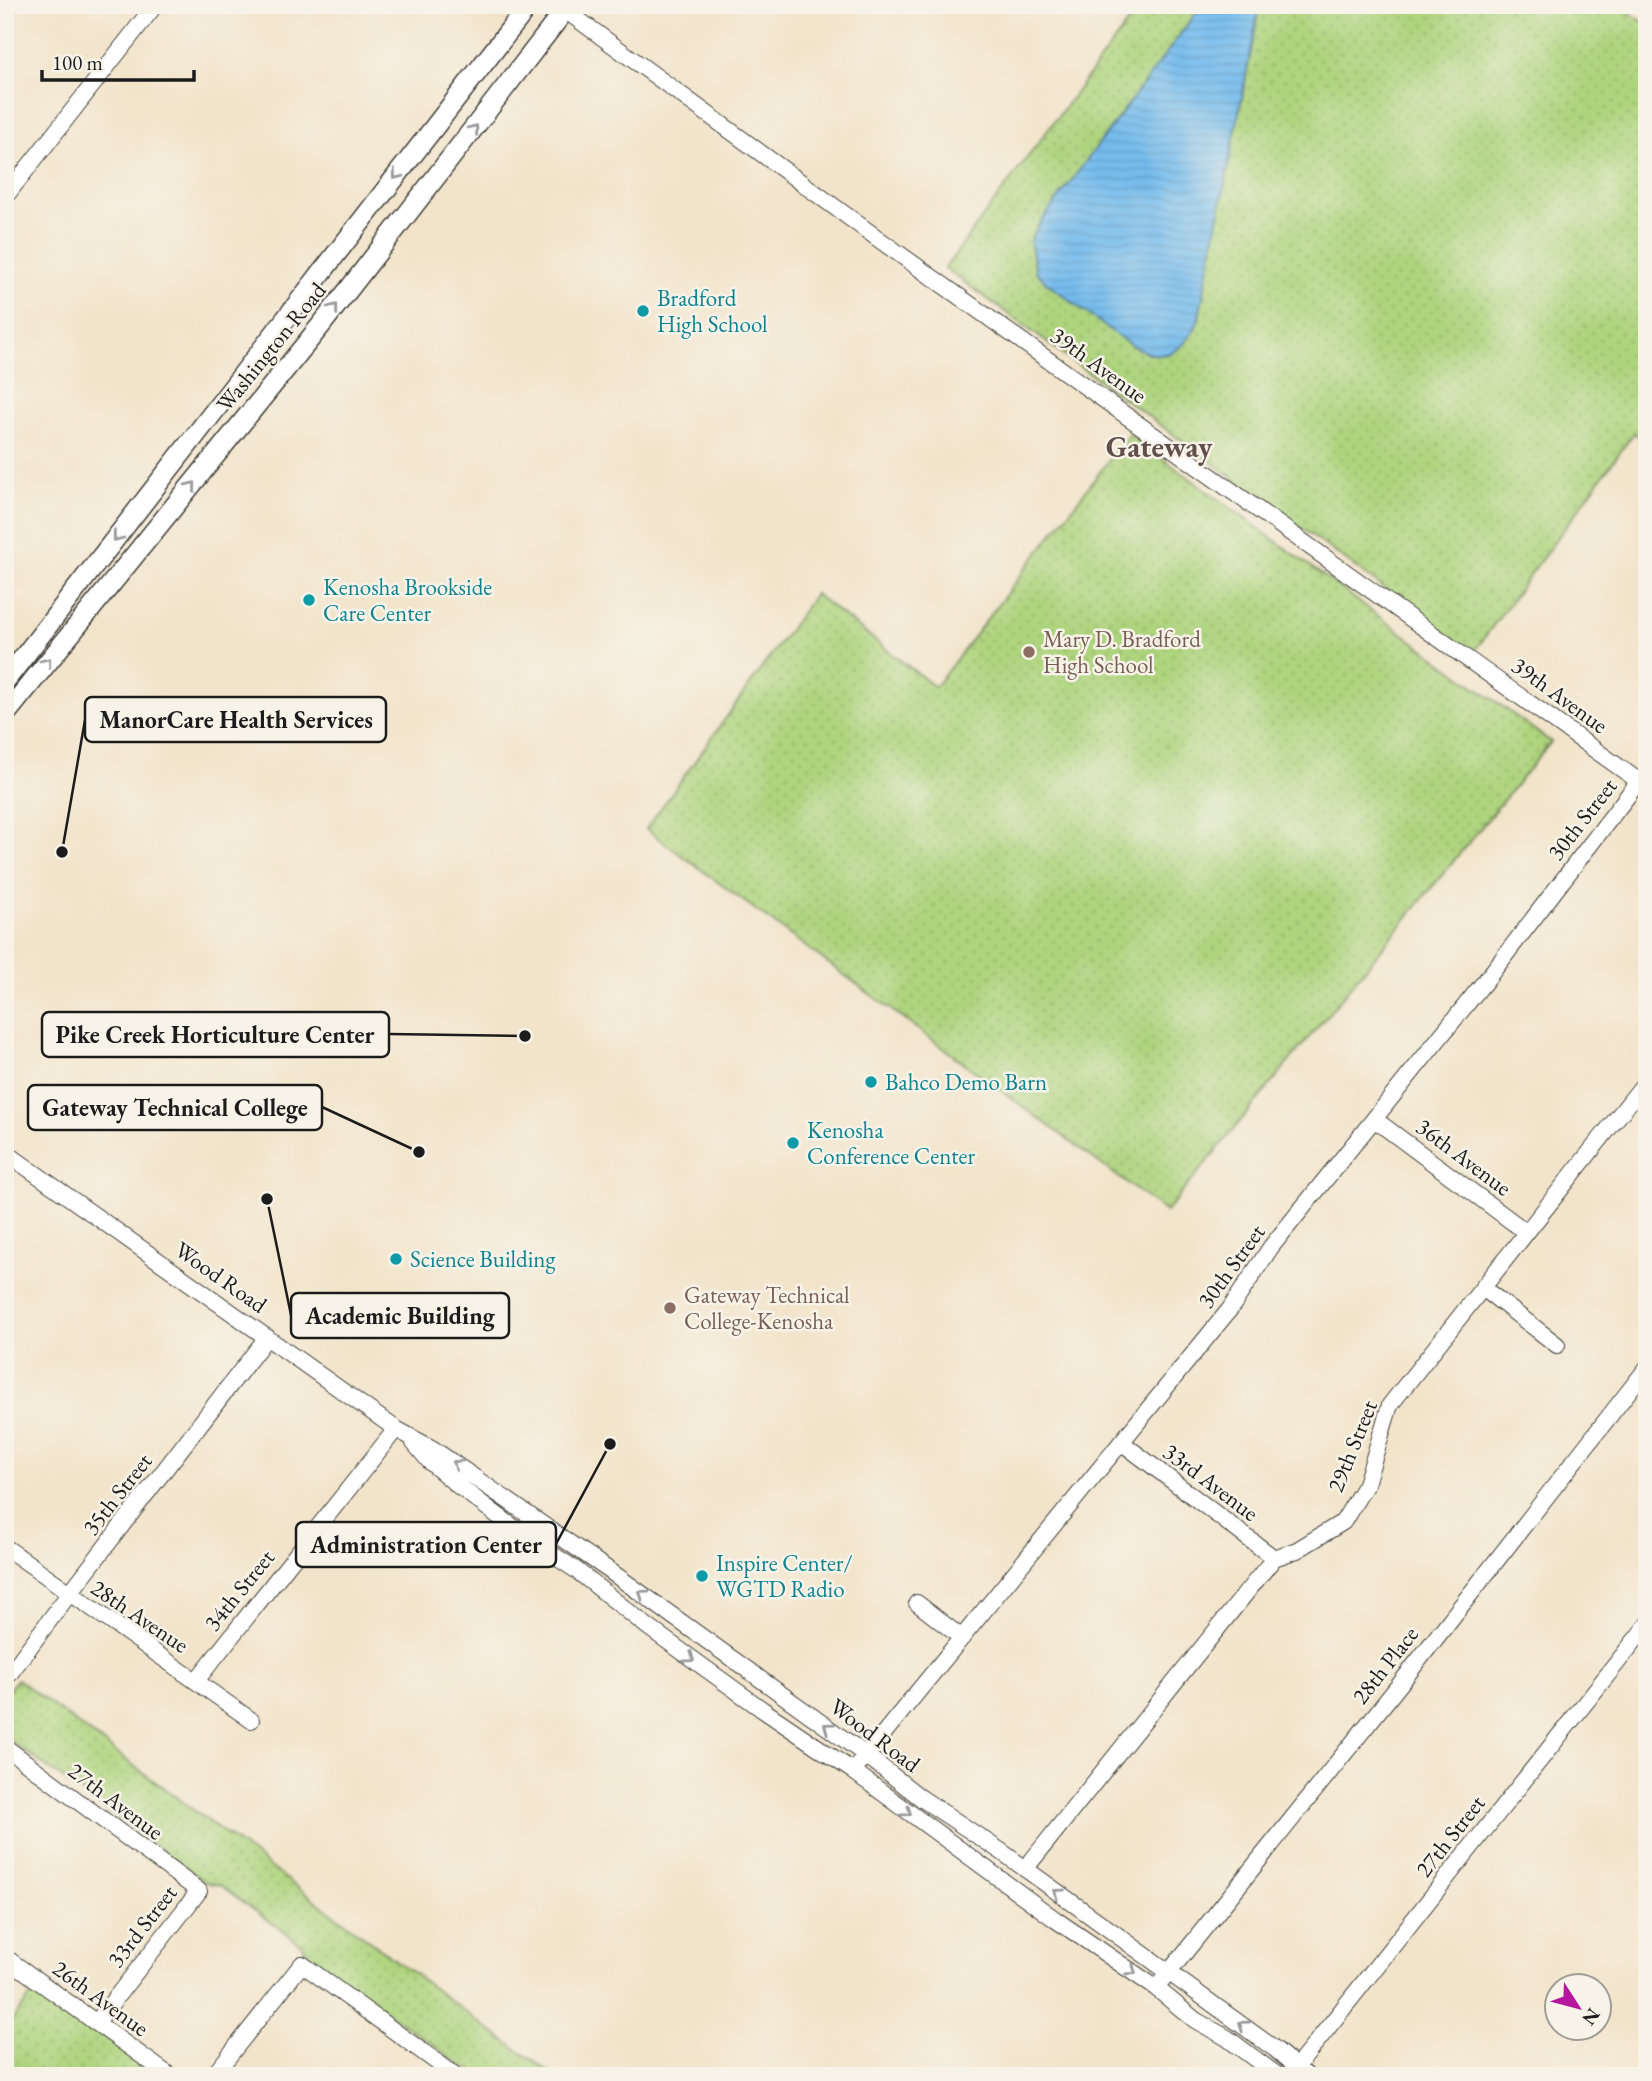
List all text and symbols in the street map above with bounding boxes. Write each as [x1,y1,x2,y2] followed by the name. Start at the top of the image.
[42,38,194,82] scale bar
[52,49,103,76] text: 100 m
[465,124,478,136] one-way arrow
[393,168,406,180] one-way arrow
[209,276,333,418] street label: Washington Road
[657,283,768,339] place label: Bradford High School
[325,303,338,316] one-way arrow
[635,303,651,319] marker: Bradford High School
[1045,320,1153,410] street label: 39th Avenue
[1106,427,1213,466] district label: Gateway
[183,481,196,493] one-way arrow
[112,529,125,542] one-way arrow
[323,572,492,628] place label: Kenosha Brookside Care Center
[301,592,317,608] marker: Kenosha Brookside Care Center
[1043,624,1201,680] place label: Mary D. Bradford High School
[1021,644,1037,660] marker: Mary D. Bradford High School
[1506,650,1614,740] street label: 39th Avenue
[39,657,52,669] one-way arrow
[85,697,386,742] callout: ManorCare Health Services
[99,704,373,735] text: ManorCare Health Services
[1541,771,1624,866] street label: 30th Street
[42,1012,389,1057] callout: Pike Creek Horticulture Center
[56,1019,375,1050] text: Pike Creek Horticulture Center
[885,1067,1047,1097] place label: Bahco Demo Barn
[863,1074,879,1090] marker: Bahco Demo Barn
[28,1085,322,1130] callout: Gateway Technical College
[42,1092,308,1124] text: Gateway Technical College
[1410,1111,1518,1203] street label: 36th Avenue
[807,1115,975,1171] place label: Kenosha Conference Center
[785,1135,801,1151] marker: Kenosha Conference Center
[1191,1218,1272,1314] street label: 30th Street
[169,1234,273,1320] street label: Wood Road
[410,1244,556,1274] place label: Science Building
[388,1251,404,1267] marker: Science Building
[684,1280,850,1336] place label: Gateway Technical College-Kenosha
[291,1293,509,1338] callout: Academic Building
[304,1300,496,1332] text: Academic Building
[662,1300,678,1316] marker: Gateway Technical College-Kenosha
[1320,1395,1384,1496] street label: 29th Street
[1157,1436,1265,1528] street label: 33rd Avenue
[76,1446,159,1541] street label: 35th Street
[451,1459,464,1472] one-way arrow
[296,1522,556,1567] callout: Administration Center
[309,1529,542,1560] text: Administration Center
[197,1543,281,1637] street label: 34th Street
[716,1548,853,1604] place label: Inspire Center/ WGTD Radio
[694,1568,710,1584] marker: Inspire Center/ WGTD Radio
[85,1572,195,1660] street label: 28th Avenue
[638,1590,651,1603] one-way arrow
[1345,1620,1425,1710] street label: 28th Place
[683,1650,695,1662] one-way arrow
[824,1691,927,1779] street label: Wood Road
[823,1723,836,1736] one-way arrow
[62,1755,170,1847] street label: 27th Avenue
[1409,1788,1492,1883] street label: 27th Street
[899,1804,912,1816] one-way arrow
[100,1878,184,1973] street label: 33rd Street
[1053,1888,1066,1901] one-way arrow
[47,1953,155,2043] street label: 26th Avenue
[1124,1963,1137,1975] one-way arrow
[1544,1972,1614,2042] north arrow
[1576,2003,1606,2031] text: N
[1238,2021,1251,2033] one-way arrow

